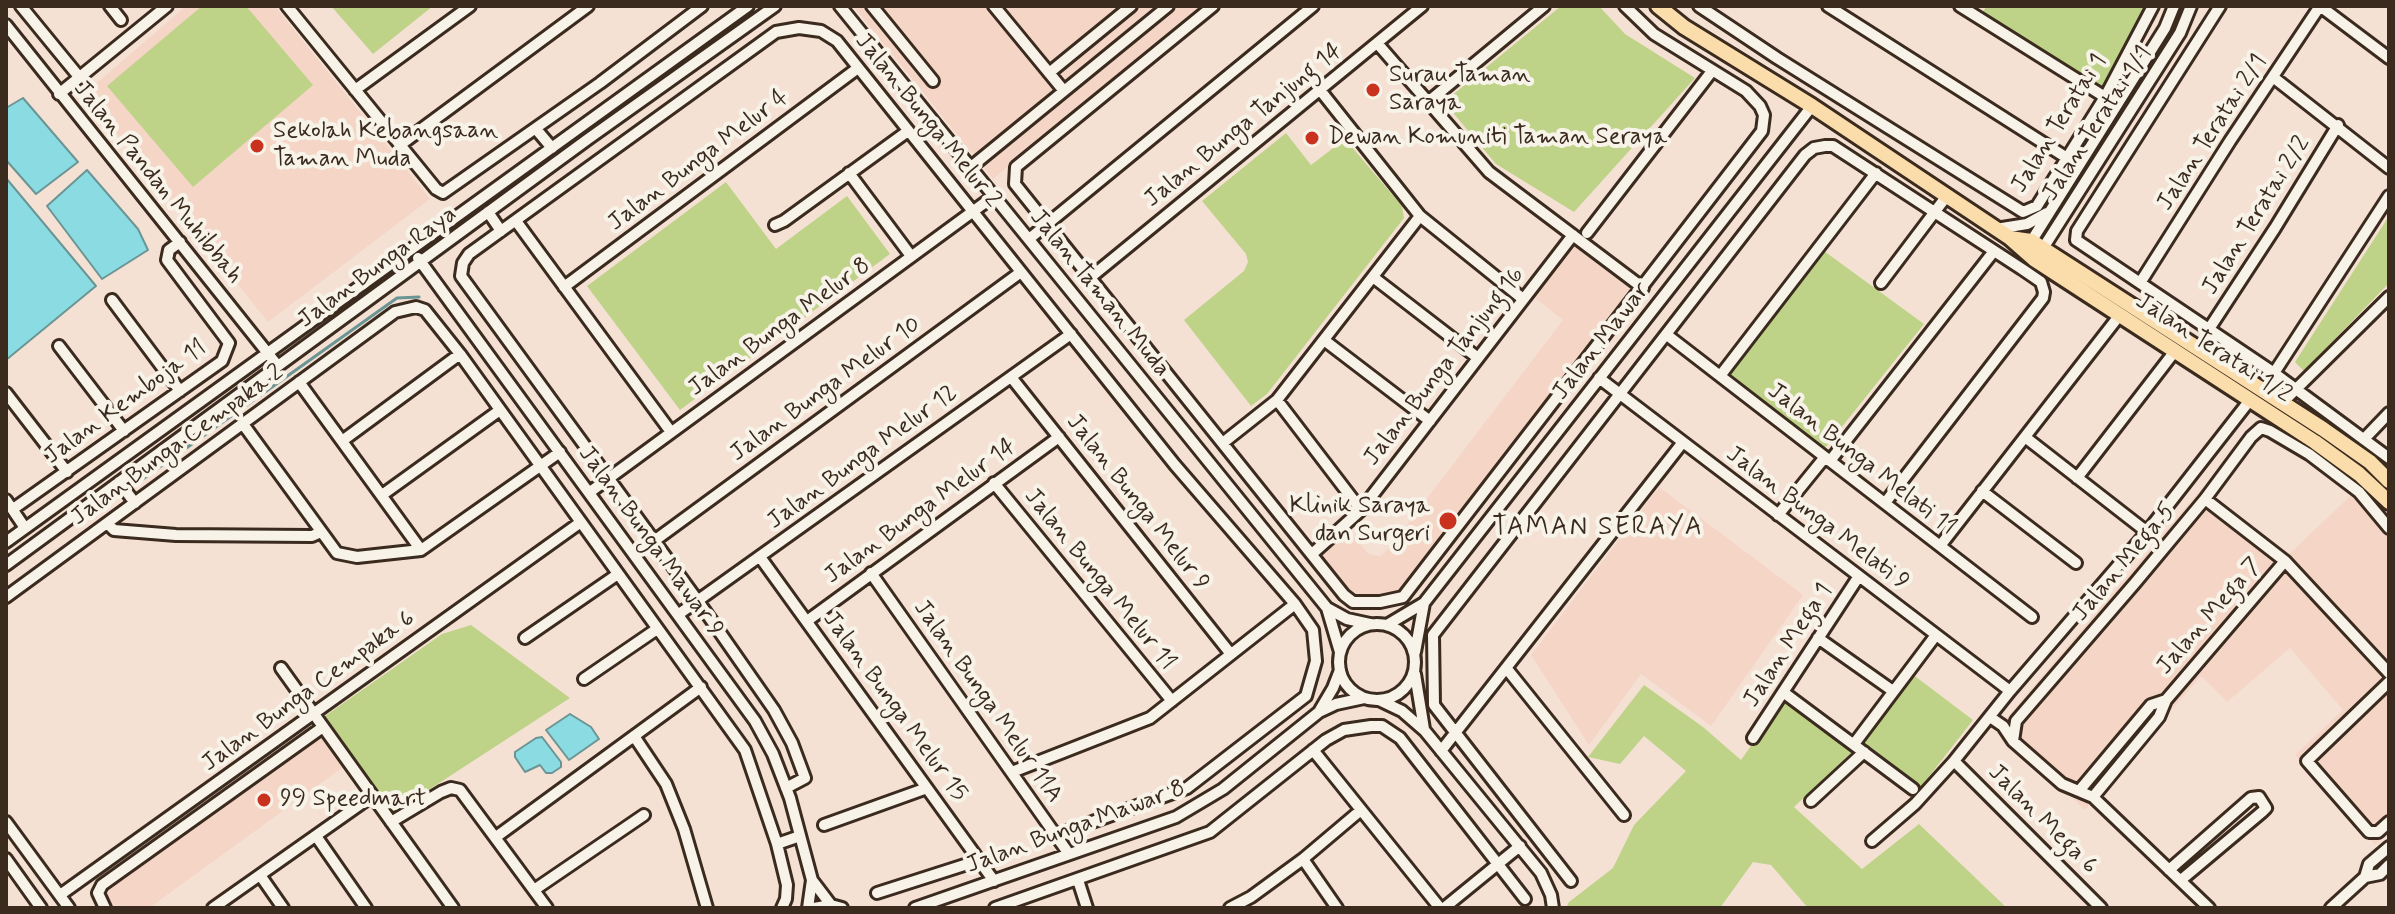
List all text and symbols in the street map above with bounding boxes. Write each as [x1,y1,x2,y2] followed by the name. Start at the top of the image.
[848,28,1006,214] street label: Jalan Bunga Melur 2
[1139,37,1349,215] street label: Jalan Bunga Tanjung 14
[2037,41,2159,207] street label: Jalan Teratai 1/1
[2006,49,2114,199] street label: Jalan Teratai 1
[2152,49,2274,217] street label: Jalan Teratai 2/1
[1389,62,1531,118] place label: Surau Taman Saraya
[66,76,248,290] street label: Jalan Pandan Muhibbah
[1364,81,1382,99] marker: Surau Taman Saraya
[603,84,795,238] street label: Jalan Bunga Melur 4
[273,118,498,174] place label: Sekolah Kebangsaan Taman Muda
[1328,124,1667,152] place label: Dewan Komuniti Taman Seraya
[1303,129,1321,147] marker: Dewan Komuniti Taman Seraya
[2197,131,2317,301] street label: Jalan Teratai 2/2
[248,137,266,155] marker: Sekolah Kebangsaan Taman Muda
[293,201,463,335] street label: Jalan Bunga Raya
[1023,204,1175,384] street label: Jalan Taman Muda
[683,252,877,404] street label: Jalan Bunga Melur 8
[1358,262,1532,472] street label: Jalan Bunga Tanjung 16
[1547,278,1657,406] street label: Jalan Mawar
[2129,288,2297,410] street label: Jalan Teratai 1/2
[725,311,927,469] street label: Jalan Bunga Melur 10
[39,335,213,471] street label: Jalan Kemboja 11
[66,359,290,533] street label: Jalan Bunga Cempaka 2
[1761,377,1961,543] street label: Jalan Bunga Melati 11
[762,379,964,537] street label: Jalan Bunga Melur 12
[1059,409,1215,597] street label: Jalan Bunga Melur 9
[820,433,1022,591] street label: Jalan Bunga Melur 14
[571,441,729,643] street label: Jalan Bunga Mawar 9
[1720,441,1914,597] street label: Jalan Bunga Melati 9
[1017,483,1181,677] street label: Jalan Bunga Melur 11
[1289,493,1430,549] place label: Klinik Saraya dan Surgeri
[2067,498,2183,628] street label: Jalan Mega 5
[1437,510,1459,532] marker: Klinik Saraya dan Surgeri
[1494,513,1702,545] district label: TAMAN SERAYA
[2151,552,2269,682] street label: Jalan Mega 7
[1738,579,1840,713] street label: Jalan Mega 1
[906,595,1068,809] street label: Jalan Bunga Melur 11A
[197,605,421,779] street label: Jalan Bunga Cempaka 6
[815,606,973,808] street label: Jalan Bunga Melur 15
[1981,759,2103,881] street label: Jalan Mega 6
[963,775,1189,881] street label: Jalan Bunga Mawar 8
[280,786,426,814] place label: 99 Speedmart
[255,791,273,809] marker: 99 Speedmart

